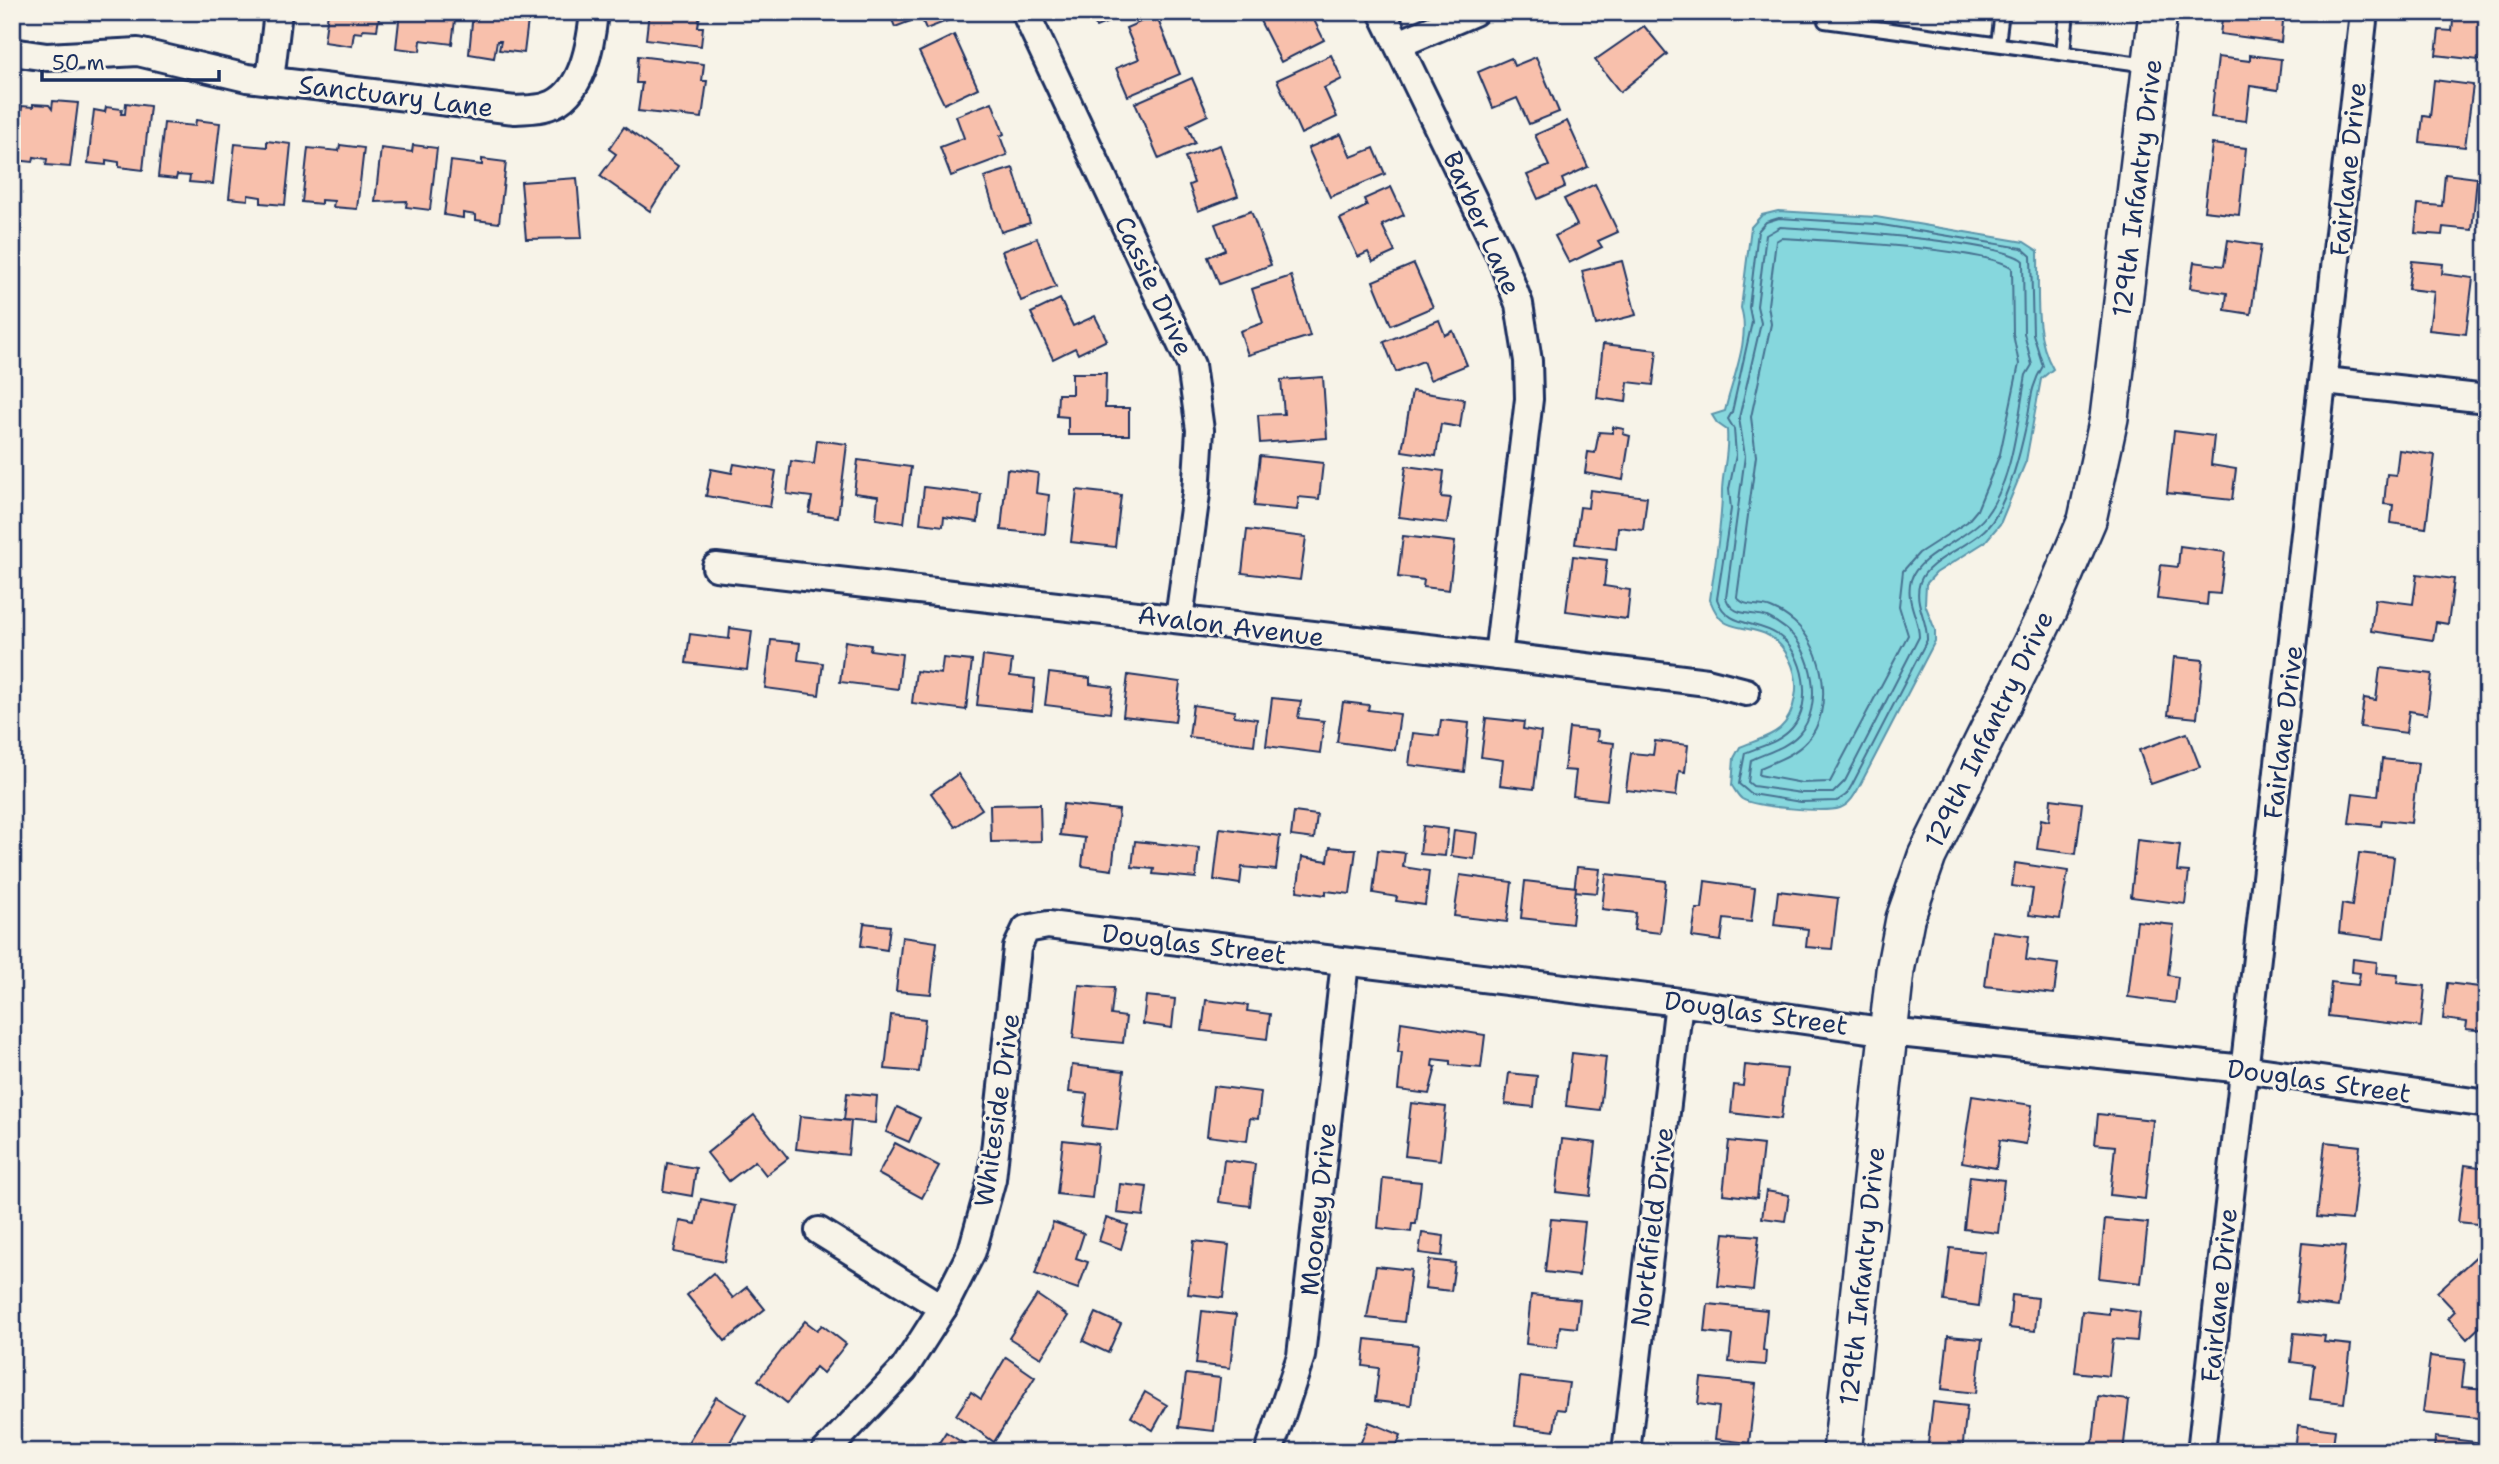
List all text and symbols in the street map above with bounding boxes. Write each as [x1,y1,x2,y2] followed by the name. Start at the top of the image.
[42,38,219,82] scale bar
[52,49,105,77] text: 50 m
[2103,57,2170,319] street label: 129th Infantry Drive
[297,66,495,125] street label: Sanctuary Lane
[2321,80,2374,258] street label: Fairlane Drive
[1435,145,1530,300] street label: Barber Lane
[1107,210,1202,361] street label: Cassie Drive
[1136,597,1326,654] street label: Avalon Avenue
[1916,604,2061,853] street label: 129th Infantry Drive
[2254,643,2311,821] street label: Fairlane Drive
[1100,915,1288,972] street label: Douglas Street
[1662,982,1850,1043] street label: Douglas Street
[966,1011,1027,1209] street label: Whiteside Drive
[2225,1050,2413,1111] street label: Douglas Street
[1291,1121,1344,1297] street label: Mooney Drive
[1622,1125,1681,1329] street label: Northfield Drive
[1831,1145,1892,1407] street label: 129th Infantry Drive
[2192,1206,2245,1384] street label: Fairlane Drive

